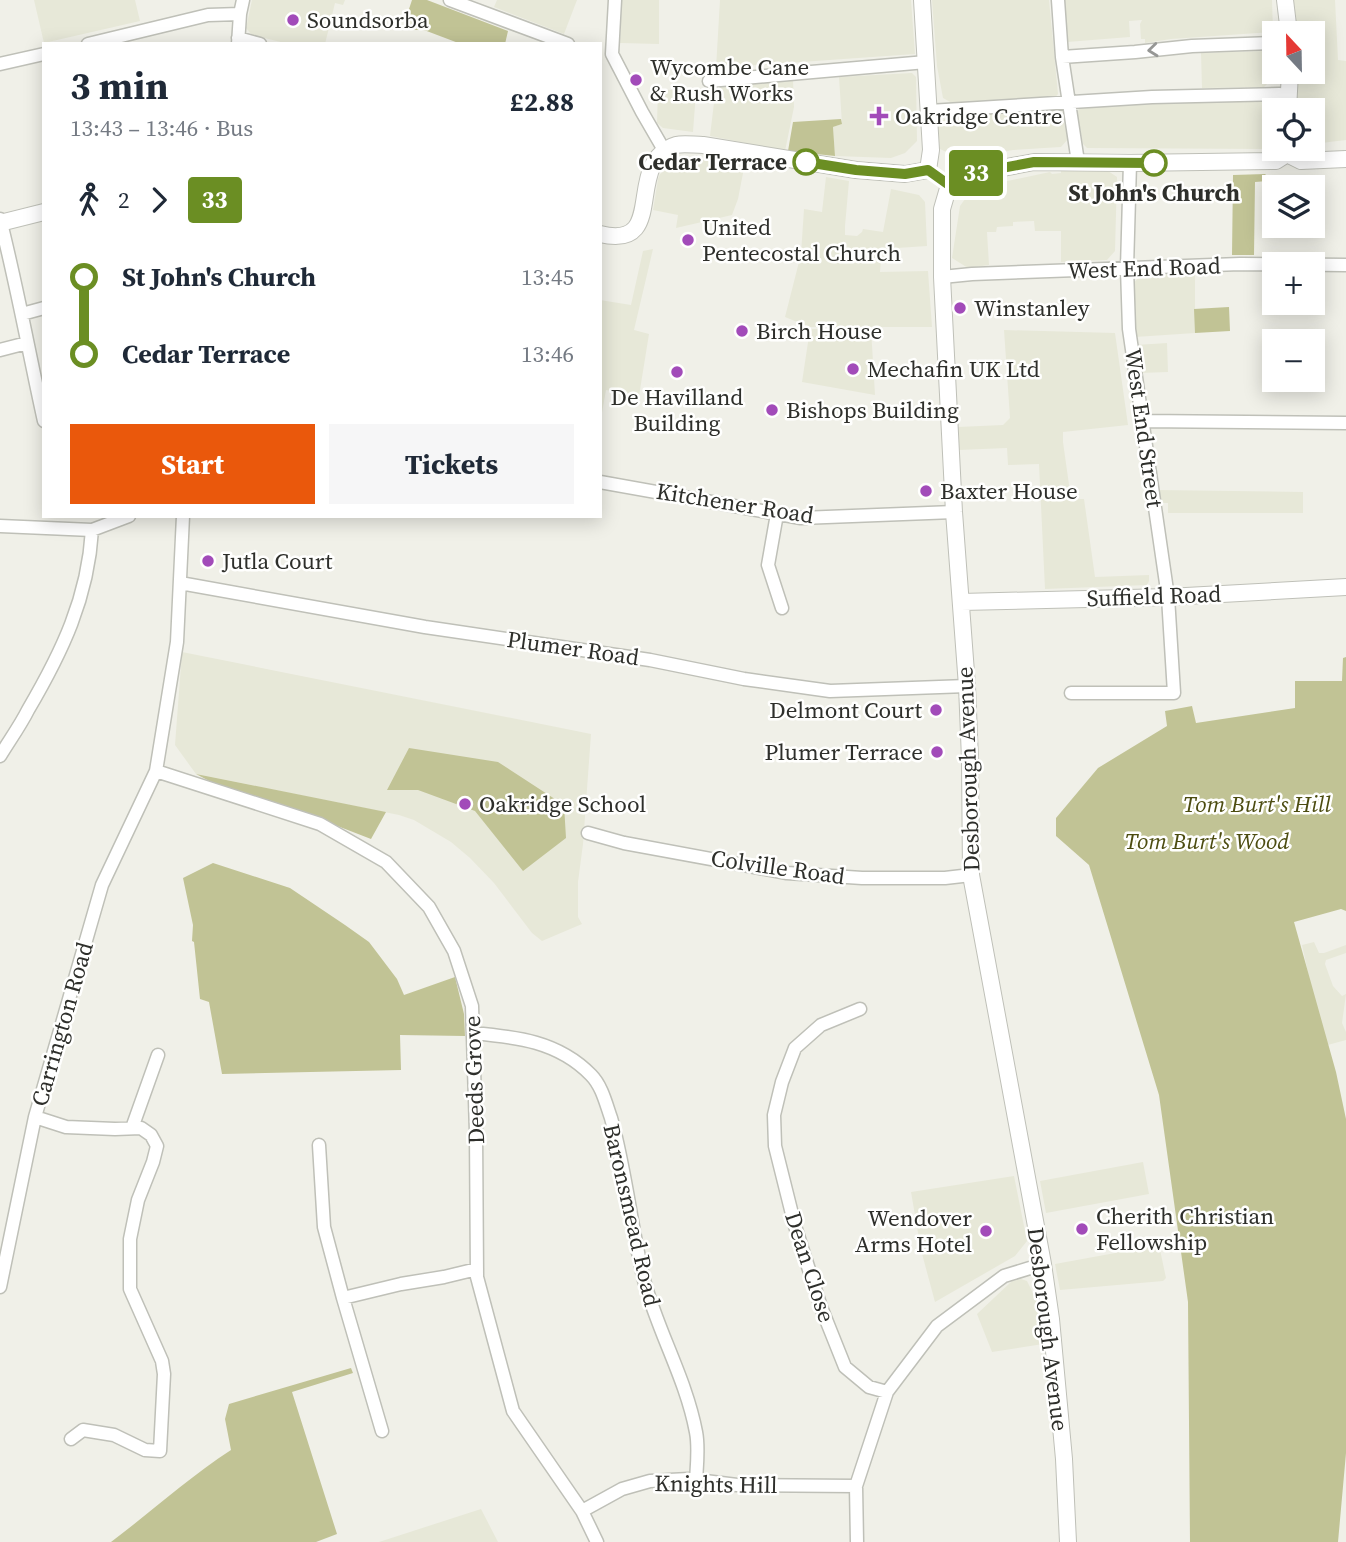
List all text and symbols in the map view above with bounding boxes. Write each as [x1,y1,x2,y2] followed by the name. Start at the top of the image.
[307,4,429,36] place label: Soundsorba
[285,12,301,28] marker: Soundsorba
[1262,21,1325,84] north arrow
[1262,21,1325,392] map controls
[1147,42,1158,57] one-way arrow
[650,51,809,109] place label: Wycombe Cane & Rush Works
[70,60,169,112] text: 3 min
[628,72,644,88] marker: Wycombe Cane & Rush Works
[510,84,574,120] text: £2.88
[1262,98,1325,161] button: locate
[895,100,1063,132] place label: Oakridge Centre
[869,106,889,126] marker: Oakridge Centre
[70,112,253,144] text: 13:43 – 13:46 · Bus
[638,146,787,178] place label: Cedar Terrace
[793,149,819,175] marker: Cedar Terrace
[944,150,1007,196] line badge: 33
[1141,150,1167,176] marker: St John's Church
[963,156,989,189] text: 33
[1262,175,1325,238] button: layers
[1068,177,1240,209] place label: St John's Church
[70,181,108,219] icon: walk
[140,181,178,219] icon: forward
[202,183,228,216] text: 33
[118,184,130,216] text: 2
[702,211,901,269] place label: United Pentecostal Church
[680,232,696,248] marker: United Pentecostal Church
[1067,249,1221,287] street label: West End Road
[1262,252,1325,315] button: +
[122,259,316,295] text: St John's Church
[521,261,574,293] text: 13:45
[974,292,1090,324] place label: Winstanley
[952,300,968,316] marker: Winstanley
[756,315,882,347] place label: Birch House
[734,323,750,339] marker: Birch House
[1262,329,1325,392] button: −
[122,336,290,372] text: Cedar Terrace
[521,338,574,370] text: 13:46
[1117,346,1171,510] street label: West End Street
[867,353,1040,385] place label: Mechafin UK Ltd
[845,361,861,377] marker: Mechafin UK Ltd
[669,364,685,380] marker: De Havilland Building
[611,381,743,439] place label: De Havilland Building
[786,394,959,426] place label: Bishops Building
[764,402,780,418] marker: Bishops Building
[70,424,315,504] button: Start
[329,424,574,504] button: Tickets
[654,475,816,531] street label: Kitchener Road
[940,475,1078,507] place label: Baxter House
[918,483,934,499] marker: Baxter House
[221,545,333,577] place label: Jutla Court
[200,553,216,569] marker: Jutla Court
[1086,578,1222,614] street label: Suffield Road
[505,623,641,673] street label: Plumer Road
[948,666,988,872] street label: Desborough Avenue
[769,694,923,726] place label: Delmont Court
[928,702,944,718] marker: Delmont Court
[764,736,923,768] place label: Plumer Terrace
[929,744,945,760] marker: Plumer Terrace
[479,788,646,820] place label: Oakridge School
[1183,788,1331,820] park label: Tom Burt's Hill
[457,796,473,812] marker: Oakridge School
[1125,825,1289,857] park label: Tom Burt's Wood
[709,842,847,892] street label: Colville Road
[23,938,101,1110] street label: Carrington Road
[456,1015,492,1145] street label: Deeds Grove
[595,1121,669,1309] street label: Baronsmead Road
[1096,1200,1274,1258] place label: Cherith Christian Fellowship
[855,1202,972,1260] place label: Wendover Arms Hotel
[777,1208,843,1326] street label: Dean Close
[1074,1221,1090,1237] marker: Cherith Christian Fellowship
[978,1223,994,1239] marker: Wendover Arms Hotel
[1020,1225,1076,1433] street label: Desborough Avenue
[654,1467,778,1501] street label: Knights Hill

